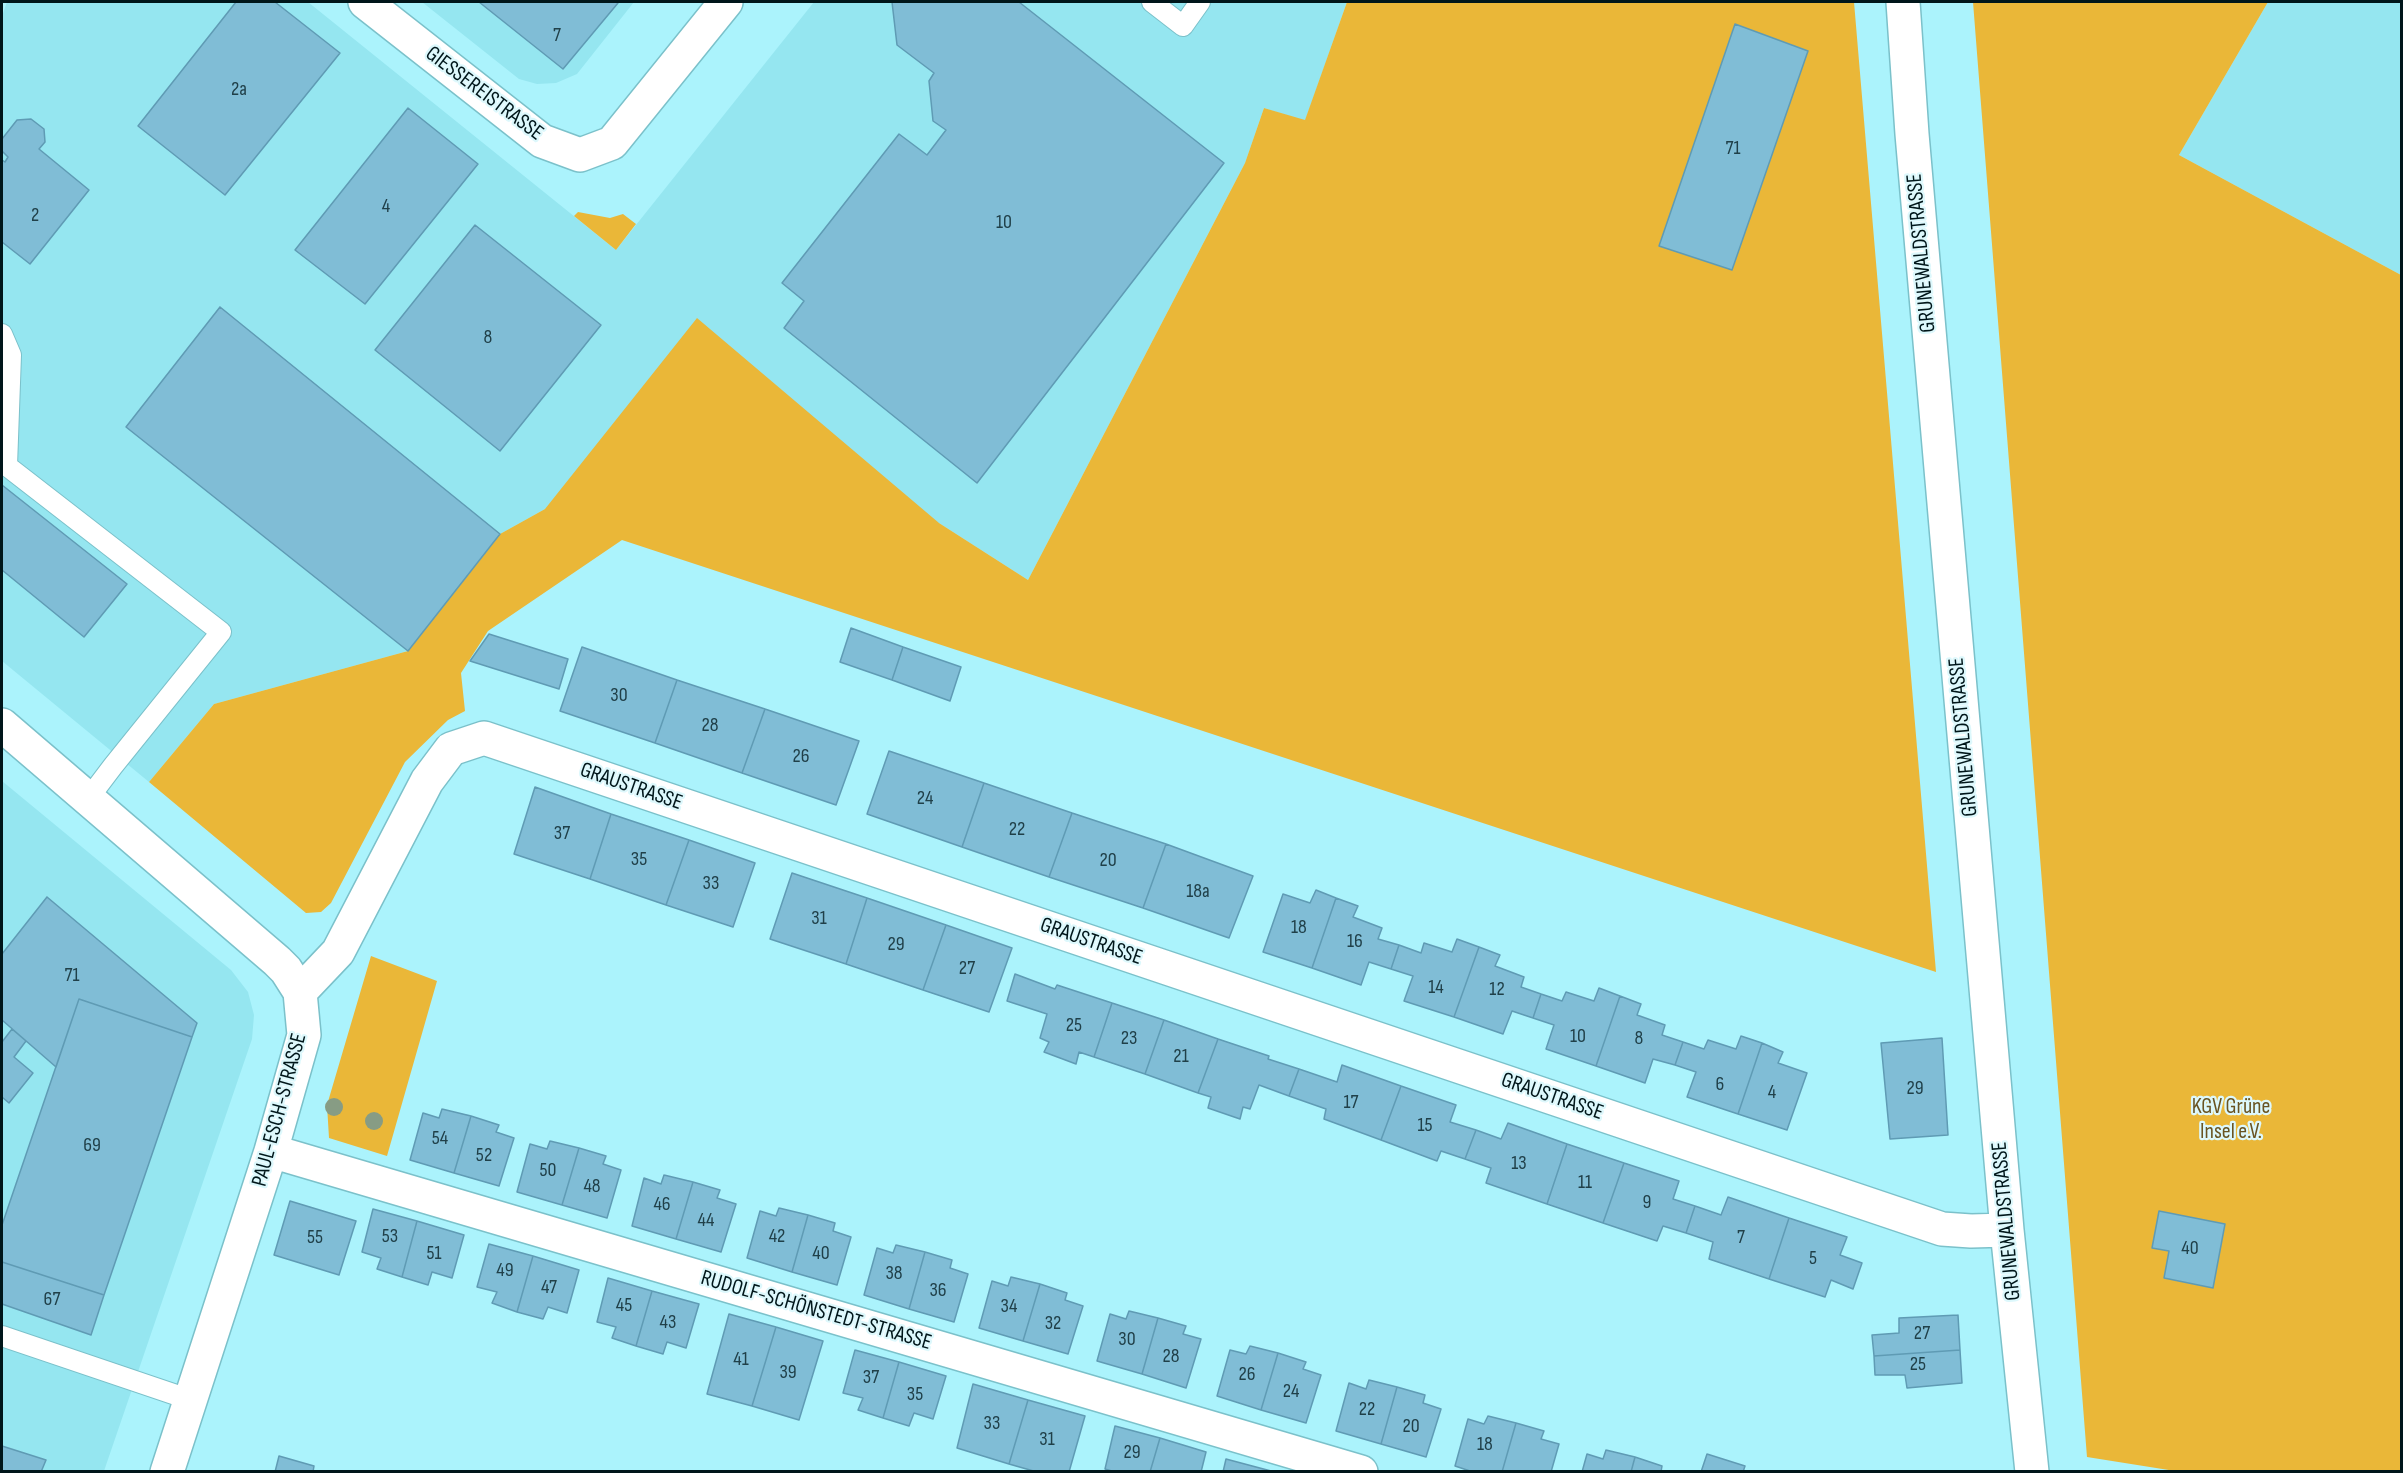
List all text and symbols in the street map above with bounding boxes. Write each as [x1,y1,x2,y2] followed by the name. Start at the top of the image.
[553,24,561,48] house number: 7
[420,41,548,147] street label: GIESSEREISTRASSE
[231,78,247,102] house number: 2a
[1725,137,1741,161] house number: 71
[1902,172,1942,334] street label: GRUNEWALDSTRASSE
[382,195,390,219] house number: 4
[31,204,39,228] house number: 2
[996,211,1012,235] house number: 10
[484,326,492,350] house number: 8
[1944,656,1984,818] street label: GRUNEWALDSTRASSE
[610,684,628,708] house number: 30
[702,714,718,738] house number: 28
[793,745,809,769] house number: 26
[576,757,686,817] street label: GRAUSTRASSE
[917,787,933,811] house number: 24
[1009,818,1025,842] house number: 22
[554,822,570,846] house number: 37
[631,848,647,872] house number: 35
[1099,849,1117,873] house number: 20
[703,872,719,896] house number: 33
[1186,880,1210,904] house number: 18a
[811,907,827,931] house number: 31
[1036,912,1146,972] street label: GRAUSTRASSE
[1291,916,1307,940] house number: 18
[1347,930,1363,954] house number: 16
[887,933,905,957] house number: 29
[959,957,975,981] house number: 27
[64,964,80,988] house number: 71
[1428,976,1444,1000] house number: 14
[1489,978,1505,1002] house number: 12
[1066,1014,1082,1038] house number: 25
[1570,1025,1586,1049] house number: 10
[1121,1027,1137,1051] house number: 23
[1635,1027,1643,1051] house number: 8
[247,1031,313,1189] street label: PAUL-ESCH-STRASSE
[1173,1045,1189,1069] house number: 21
[1497,1067,1607,1127] street label: GRAUSTRASSE
[1716,1073,1724,1097] house number: 6
[1906,1077,1924,1101] house number: 29
[1768,1081,1776,1105] house number: 4
[1344,1091,1358,1115] house number: 17
[2192,1094,2270,1146] park label: KGV Grüne Insel e.V.
[1417,1114,1433,1138] house number: 15
[432,1127,448,1151] house number: 54
[83,1134,101,1158] house number: 69
[1987,1140,2027,1302] street label: GRUNEWALDSTRASSE
[476,1144,492,1168] house number: 52
[1511,1152,1527,1176] house number: 13
[540,1159,556,1183] house number: 50
[1578,1171,1592,1195] house number: 11
[583,1175,601,1199] house number: 48
[1643,1191,1651,1215] house number: 9
[653,1193,671,1217] house number: 46
[698,1209,714,1233] house number: 44
[382,1225,398,1249] house number: 53
[769,1225,785,1249] house number: 42
[307,1226,323,1250] house number: 55
[1737,1226,1745,1250] house number: 7
[2181,1237,2199,1261] house number: 40
[426,1242,442,1266] house number: 51
[812,1242,830,1266] house number: 40
[1809,1247,1817,1271] house number: 5
[496,1259,514,1283] house number: 49
[885,1262,903,1286] house number: 38
[698,1265,934,1357] street label: RUDOLF-SCHÖNSTEDT-STRASSE
[541,1276,557,1300] house number: 47
[929,1279,947,1303] house number: 36
[44,1288,60,1312] house number: 67
[616,1294,632,1318] house number: 45
[1001,1295,1017,1319] house number: 34
[660,1311,676,1335] house number: 43
[1045,1312,1061,1336] house number: 32
[1914,1322,1930,1346] house number: 27
[1118,1328,1136,1352] house number: 30
[1163,1345,1179,1369] house number: 28
[733,1348,749,1372] house number: 41
[1910,1353,1926,1377] house number: 25
[779,1361,797,1385] house number: 39
[1239,1363,1255,1387] house number: 26
[863,1366,879,1390] house number: 37
[1283,1380,1299,1404] house number: 24
[907,1383,923,1407] house number: 35
[1359,1398,1375,1422] house number: 22
[984,1412,1000,1436] house number: 33
[1402,1415,1420,1439] house number: 20
[1039,1428,1055,1452] house number: 31
[1477,1433,1493,1457] house number: 18
[1123,1441,1141,1465] house number: 29

